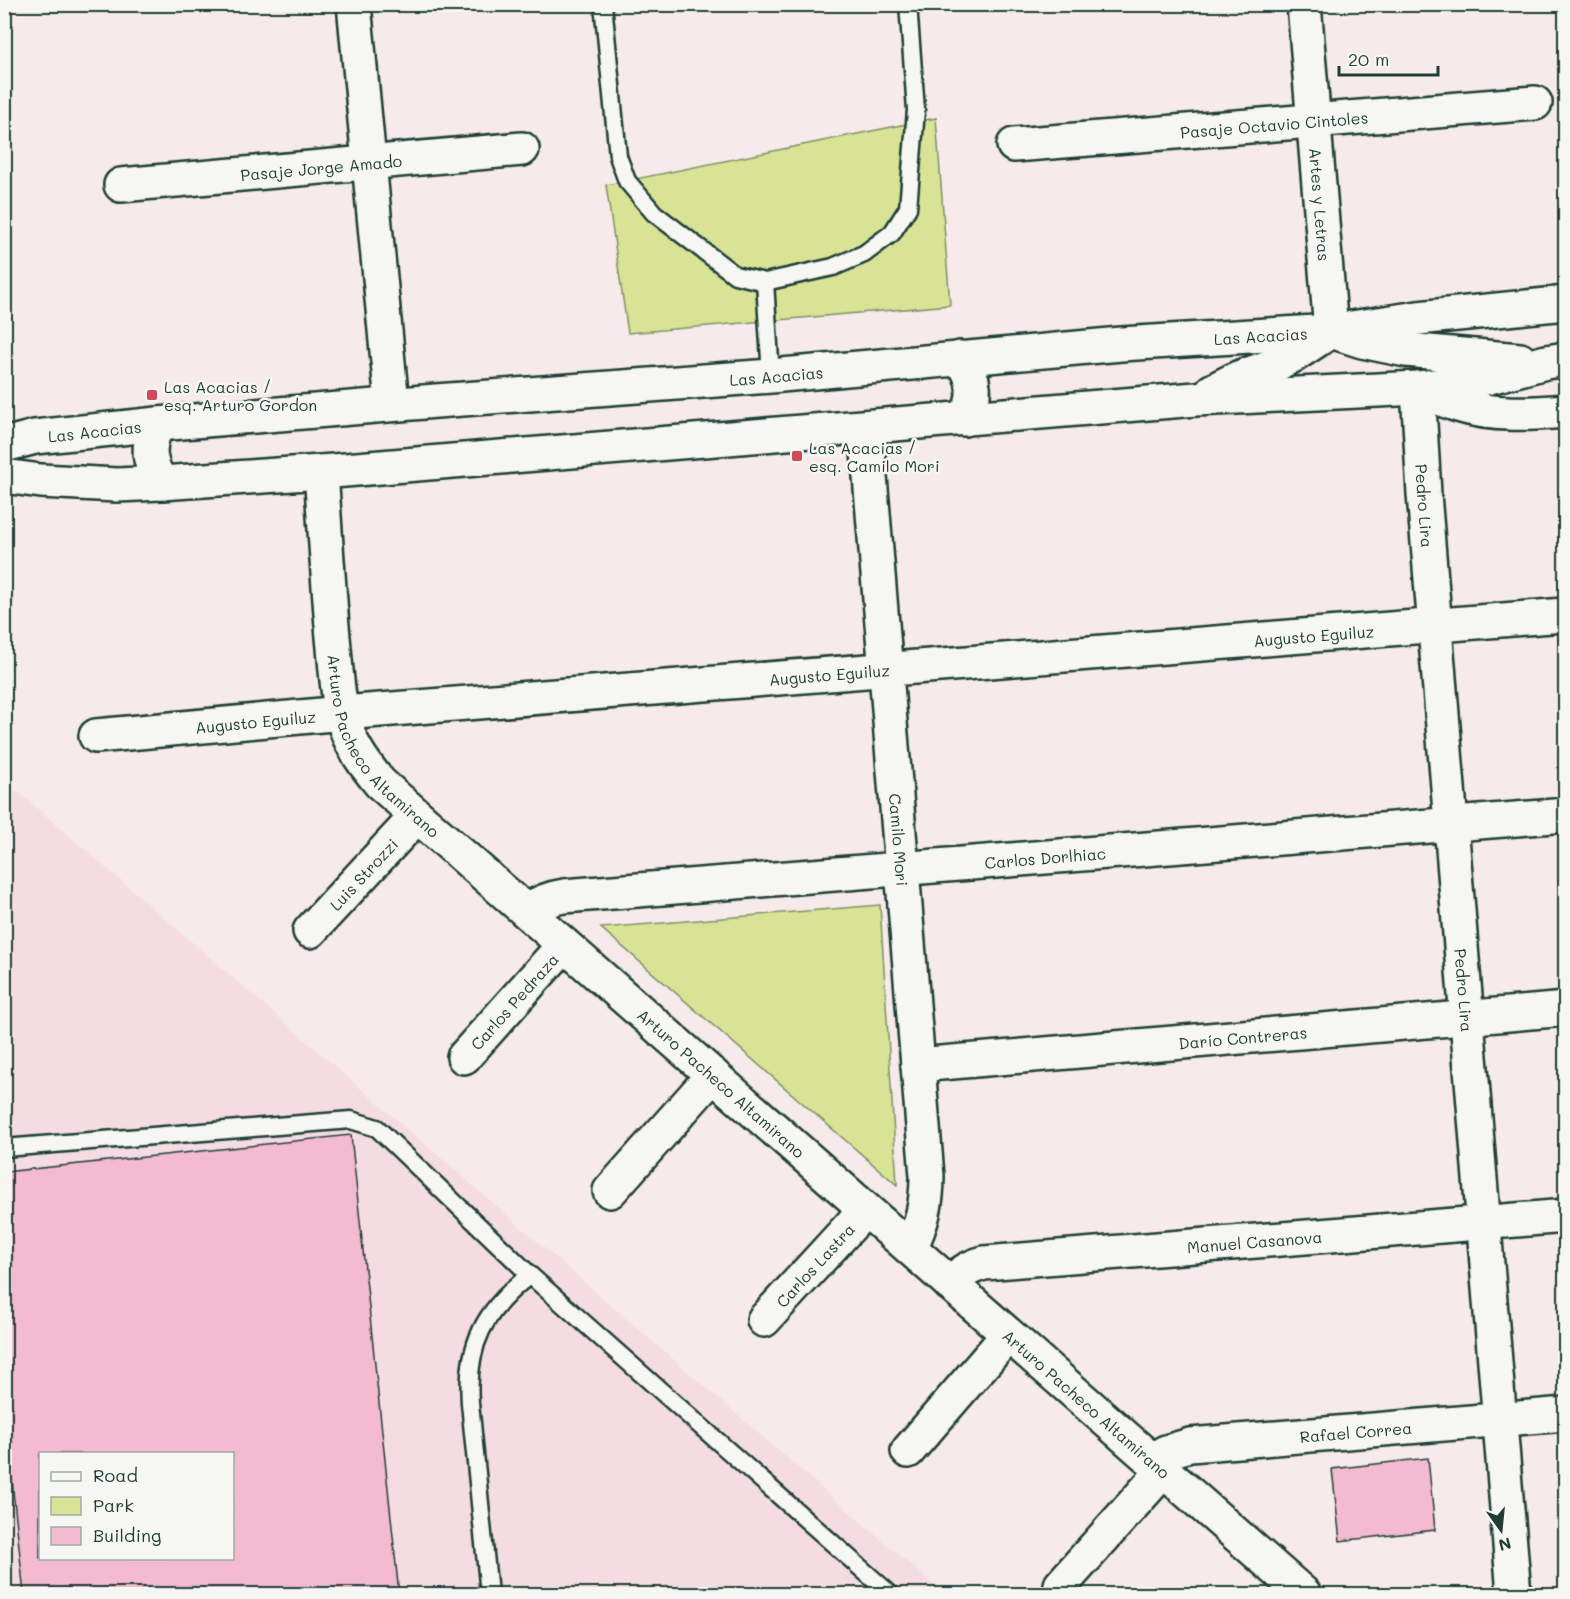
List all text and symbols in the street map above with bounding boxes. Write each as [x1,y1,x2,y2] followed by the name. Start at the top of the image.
[1339,39,1438,77] scale bar
[1348,47,1389,71] text: 20 m
[1179,106,1369,142] street label: Pasaje Octavio Cintoles
[1305,147,1336,262] street label: Artes y Letras
[240,149,403,185] street label: Pasaje Jorge Amado
[1213,322,1308,349] street label: Las Acacias
[729,361,824,390] street label: Las Acacias
[164,376,317,415] place label: Las Acacias / esq. Arturo Gordon
[145,388,159,402] marker: Las Acacias / esq. Arturo Gordon
[47,415,142,446] street label: Las Acacias
[809,437,940,476] place label: Las Acacias / esq. Camilo Mori
[790,449,804,463] marker: Las Acacias / esq. Camilo Mori
[1412,463,1439,548] street label: Pedro Lira
[1253,620,1375,650] street label: Augusto Eguiluz
[324,653,444,841] street label: Arturo Pacheco Altamirano
[768,659,891,689] street label: Augusto Eguiluz
[194,705,317,737] street label: Augusto Eguiluz
[885,792,914,887] street label: Camilo Mori
[324,833,402,914] street label: Luis Strozzi
[984,842,1107,872] street label: Carlos Dorlhiac
[465,948,563,1054] street label: Carlos Pedraza
[1451,948,1478,1033] street label: Pedro Lira
[633,1004,810,1162] street label: Arturo Pacheco Altamirano
[1177,1021,1308,1053] street label: Darío Contreras
[771,1218,859,1311] street label: Carlos Lastra
[1186,1225,1323,1257] street label: Manuel Casanova
[999,1324,1175,1482] street label: Arturo Pacheco Altamirano
[1299,1416,1413,1446] street label: Rafael Correa
[39,1452,234,1560] legend
[93,1463,138,1487] text: Road
[93,1493,134,1517] text: Park
[1471,1500,1531,1560] north arrow
[93,1523,161,1547] text: Building
[1496,1533,1514,1557] text: N

